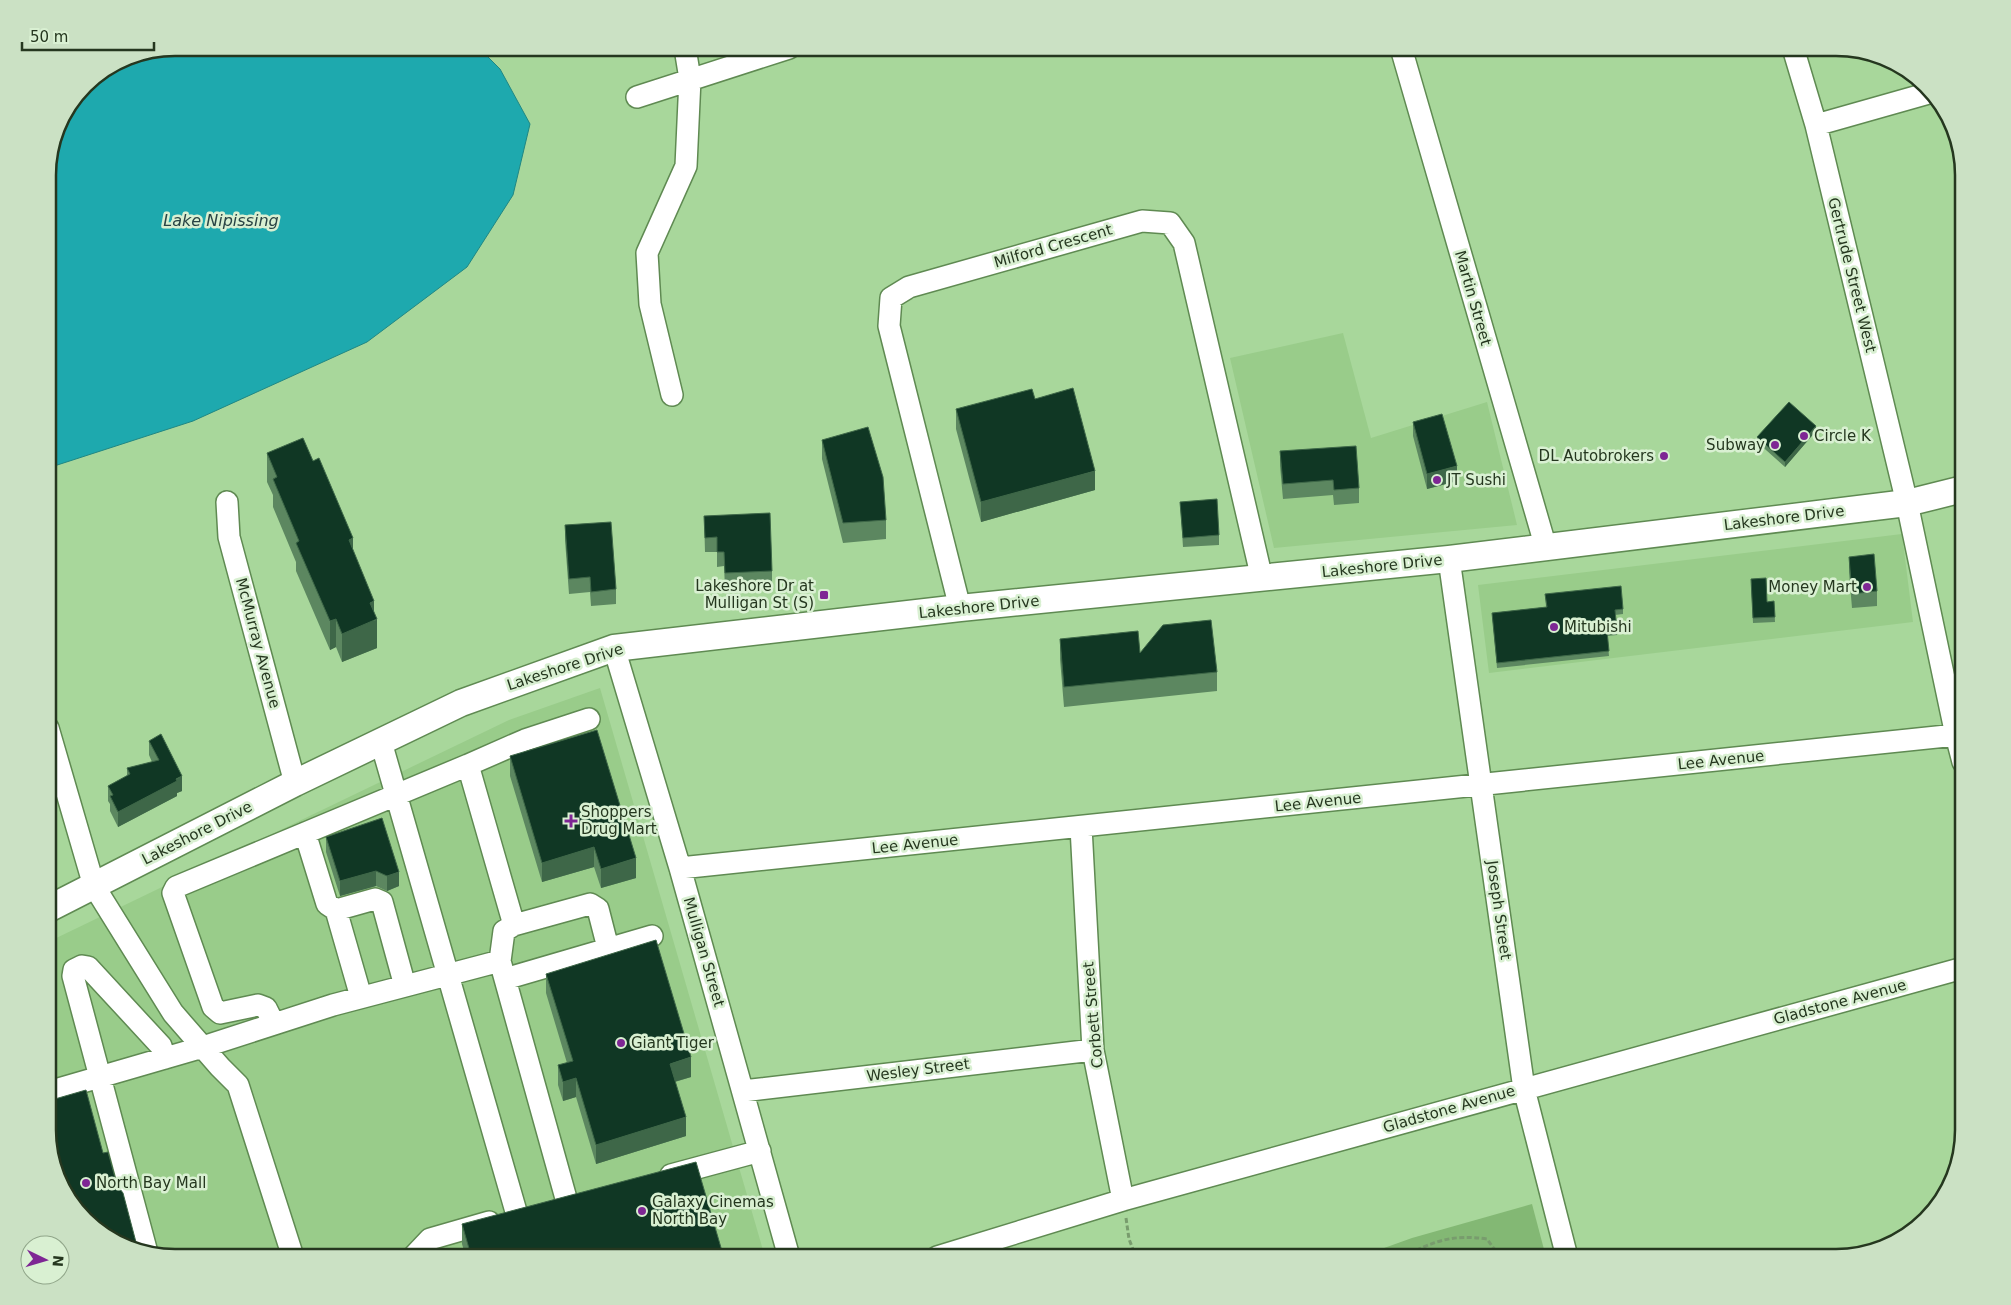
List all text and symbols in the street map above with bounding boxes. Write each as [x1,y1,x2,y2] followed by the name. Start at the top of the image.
[22,20,155,52] scale bar
[30,28,68,46] text: 50 m
[1824,196,1880,355] street label: Gertrude Street West
[163,211,279,230] water label: Lake Nipissing
[992,220,1114,271] street label: Milford Crescent
[1451,248,1495,348] street label: Martin Street
[1814,427,1872,445] place label: Circle K
[1798,430,1810,442] marker: Circle K
[1706,436,1765,454] place label: Subway
[1769,439,1781,451] marker: Subway
[1539,447,1654,465] place label: DL Autobrokers
[1658,450,1670,462] marker: DL Autobrokers
[1446,471,1506,489] place label: JT Sushi
[1431,474,1443,486] marker: JT Sushi
[1723,502,1845,534] street label: Lakeshore Drive
[1321,551,1443,581] street label: Lakeshore Drive
[232,576,284,710] street label: McMurray Avenue
[695,577,814,612] place label: Lakeshore Dr at Mulligan St (S)
[1768,578,1857,596] place label: Money Mart
[1861,581,1873,593] marker: Money Mart
[818,589,830,601] marker: Lakeshore Dr at Mulligan St (S)
[918,592,1040,622] street label: Lakeshore Drive
[1564,618,1632,636] place label: Mitubishi
[1548,621,1560,633] marker: Mitubishi
[505,640,625,694] street label: Lakeshore Drive
[1677,746,1765,774] street label: Lee Avenue
[1274,788,1362,816] street label: Lee Avenue
[139,797,255,869] street label: Lakeshore Drive
[581,803,657,838] place label: Shoppers Drug Mart
[565,815,577,827] marker: Shoppers Drug Mart
[871,830,959,858] street label: Lee Avenue
[1483,858,1515,961] street label: Joseph Street
[680,895,728,1009] street label: Mulligan Street
[1079,961,1107,1069] street label: Corbett Street
[1772,976,1908,1028] street label: Gladstone Avenue
[631,1034,715,1052] place label: Giant Tiger
[615,1037,627,1049] marker: Giant Tiger
[865,1055,971,1085] street label: Wesley Street
[1381,1082,1517,1136] street label: Gladstone Avenue
[96,1174,206,1192] place label: North Bay Mall
[80,1177,92,1189] marker: North Bay Mall
[652,1193,774,1228] place label: Galaxy Cinemas North Bay
[636,1205,648,1217] marker: Galaxy Cinemas North Bay
[20,1235,70,1285] north arrow
[49,1255,66,1268] text: N

